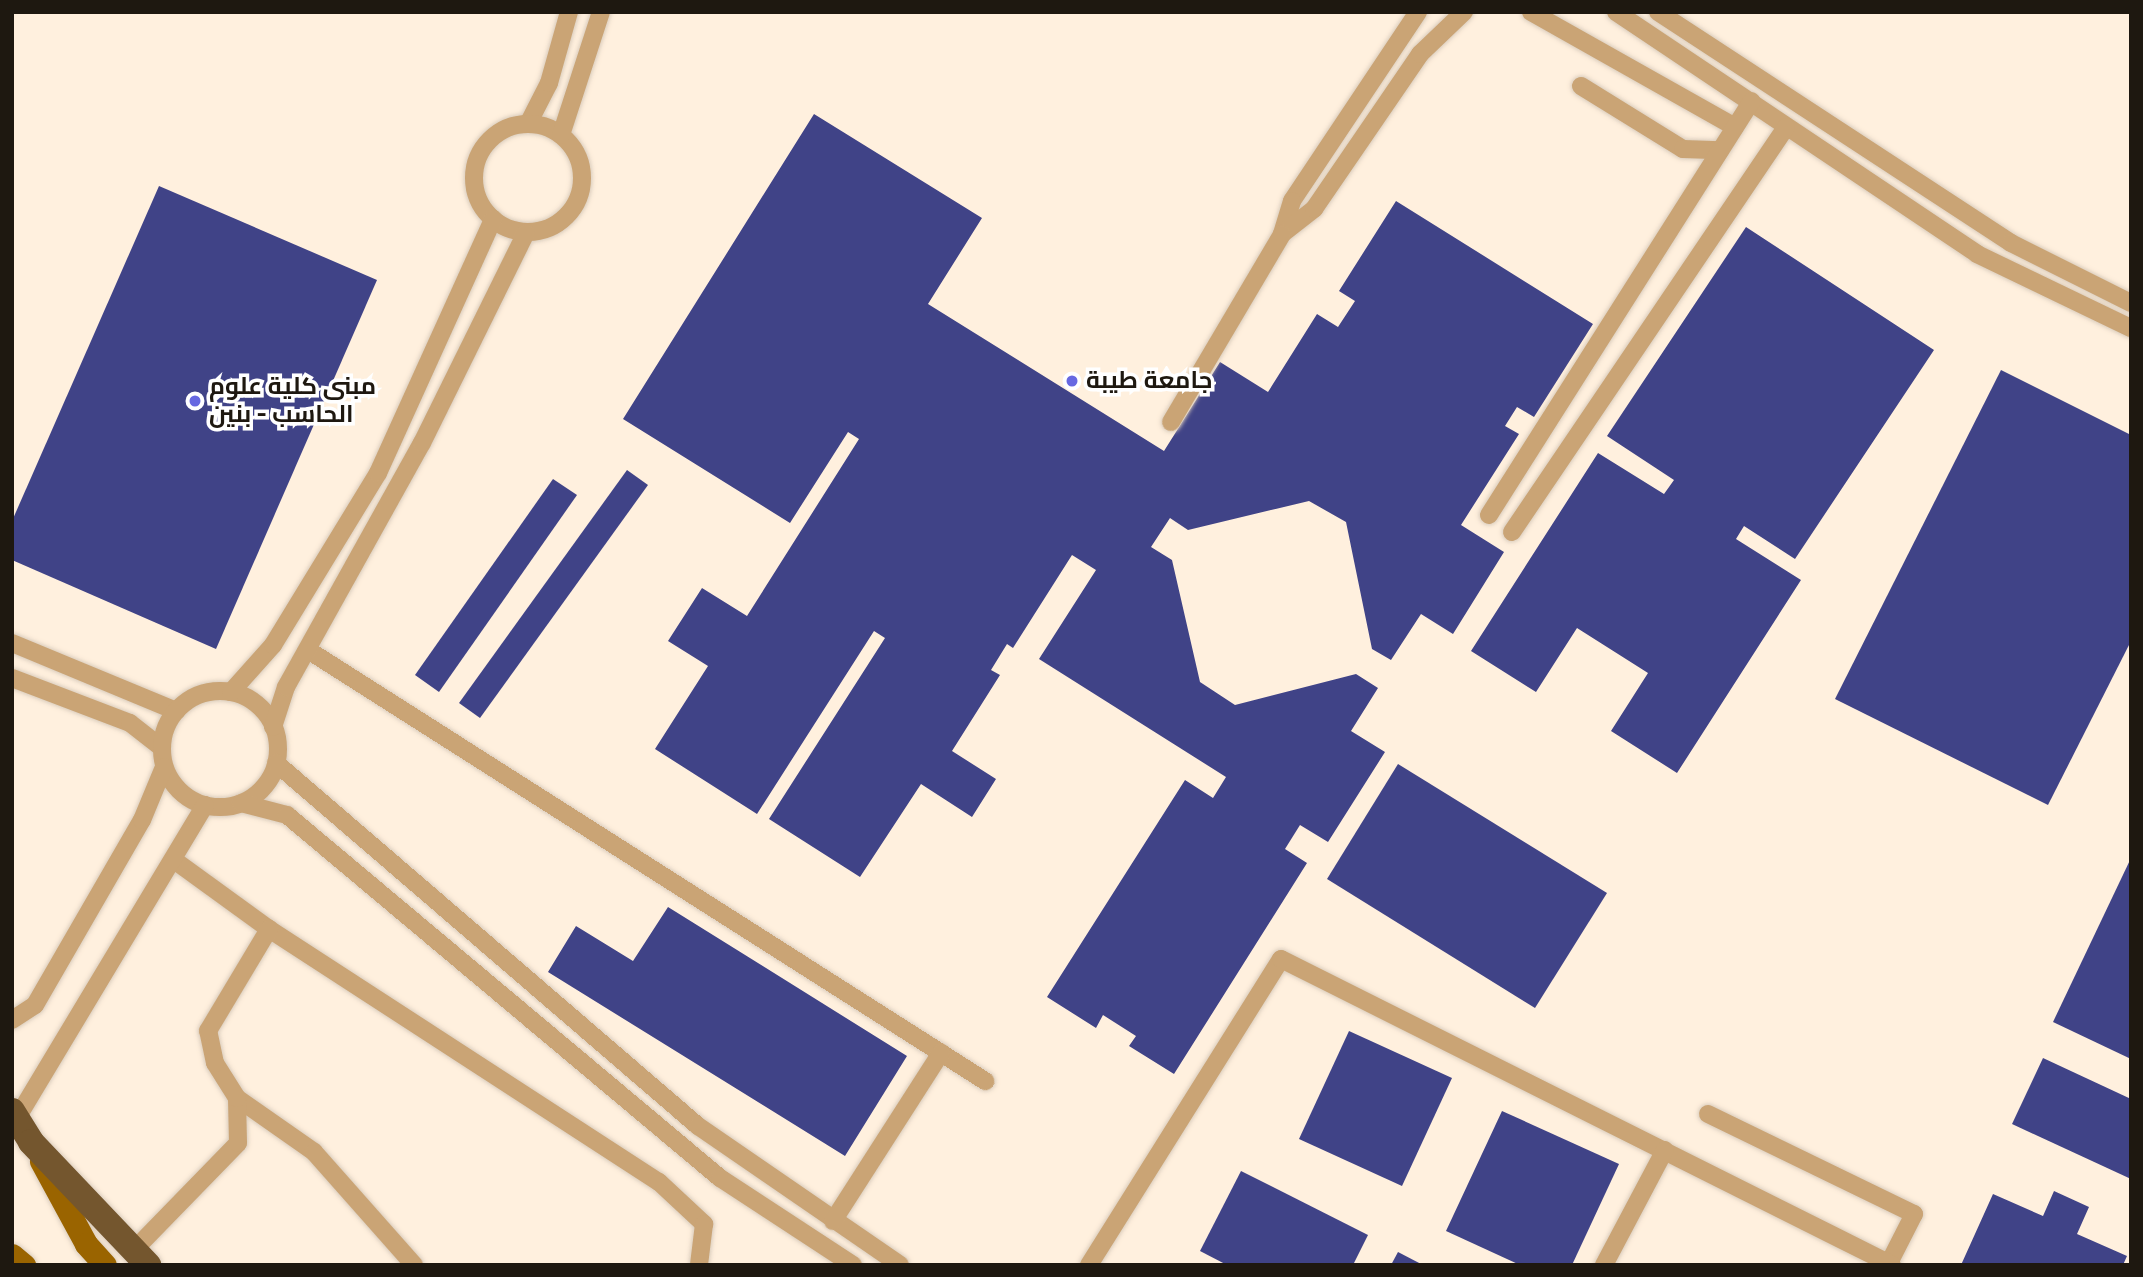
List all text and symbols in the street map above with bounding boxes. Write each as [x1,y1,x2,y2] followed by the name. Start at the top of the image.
[1086,367,1212,395] place label: جامعة طيبة
[209,373,376,429] place label: مبنى كلية علوم الحاسب - بنين
[1064,373,1080,389] marker: جامعة طيبة
[187,393,203,409] marker: مبنى كلية علوم الحاسب - بنين

